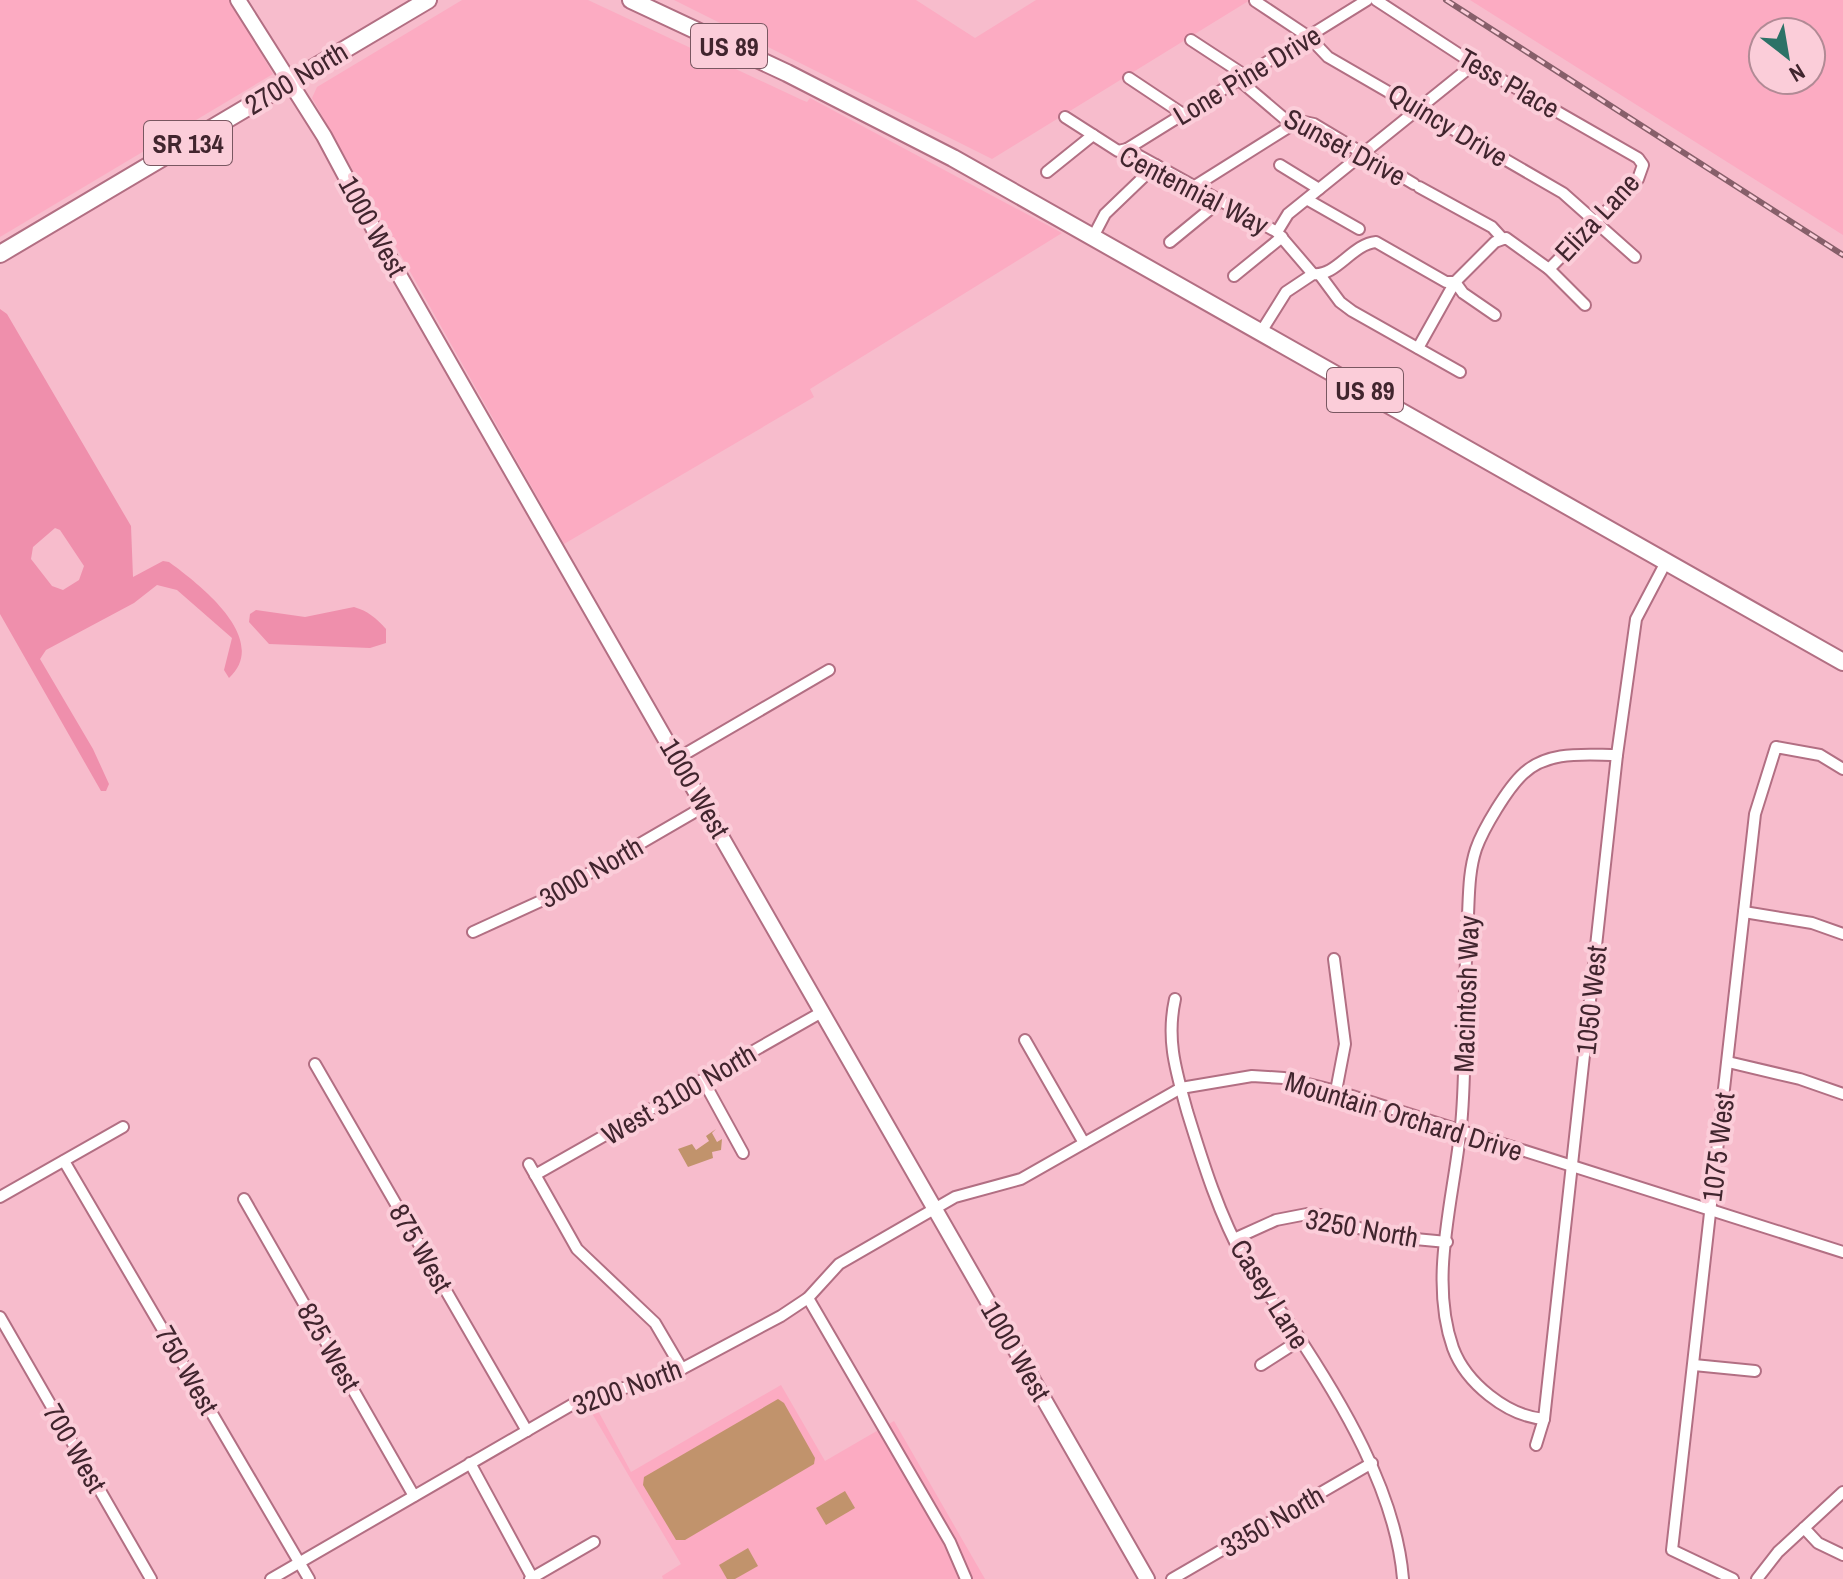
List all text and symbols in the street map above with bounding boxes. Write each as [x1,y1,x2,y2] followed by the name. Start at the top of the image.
[1166,16,1328,134] street label: Lone Pine Drive
[1747,16,1827,96] north arrow
[691,24,767,68] road number: US 89
[238,32,354,124] street label: 2700 North
[1451,39,1567,127] street label: Tess Place
[1784,57,1811,89] text: N
[1381,74,1515,176] street label: Quincy Drive
[1277,99,1413,195] street label: Sunset Drive
[144,121,232,165] road number: SR 134
[1113,136,1275,244] street label: Centennial Way
[1546,164,1648,270] street label: Eliza Lane
[330,169,416,283] street label: 1000 West
[1327,368,1403,412] road number: US 89
[651,731,739,845] street label: 1000 West
[532,827,650,917] street label: 3000 North
[1444,914,1488,1073] street label: Macintosh Way
[1566,944,1616,1056] street label: 1050 West
[595,1035,763,1153] street label: West 3100 North
[1281,1062,1527,1170] street label: Mountain Orchard Drive
[1692,1090,1744,1204] street label: 1075 West
[380,1197,462,1299] street label: 875 West
[1303,1199,1421,1257] street label: 3250 North
[1221,1232,1319,1356] street label: Casey Lane
[972,1294,1060,1408] street label: 1000 West
[288,1296,370,1398] street label: 825 West
[146,1319,228,1421] street label: 750 West
[567,1350,687,1424] street label: 3200 North
[34,1397,116,1499] street label: 700 West
[1213,1476,1331,1566] street label: 3350 North

